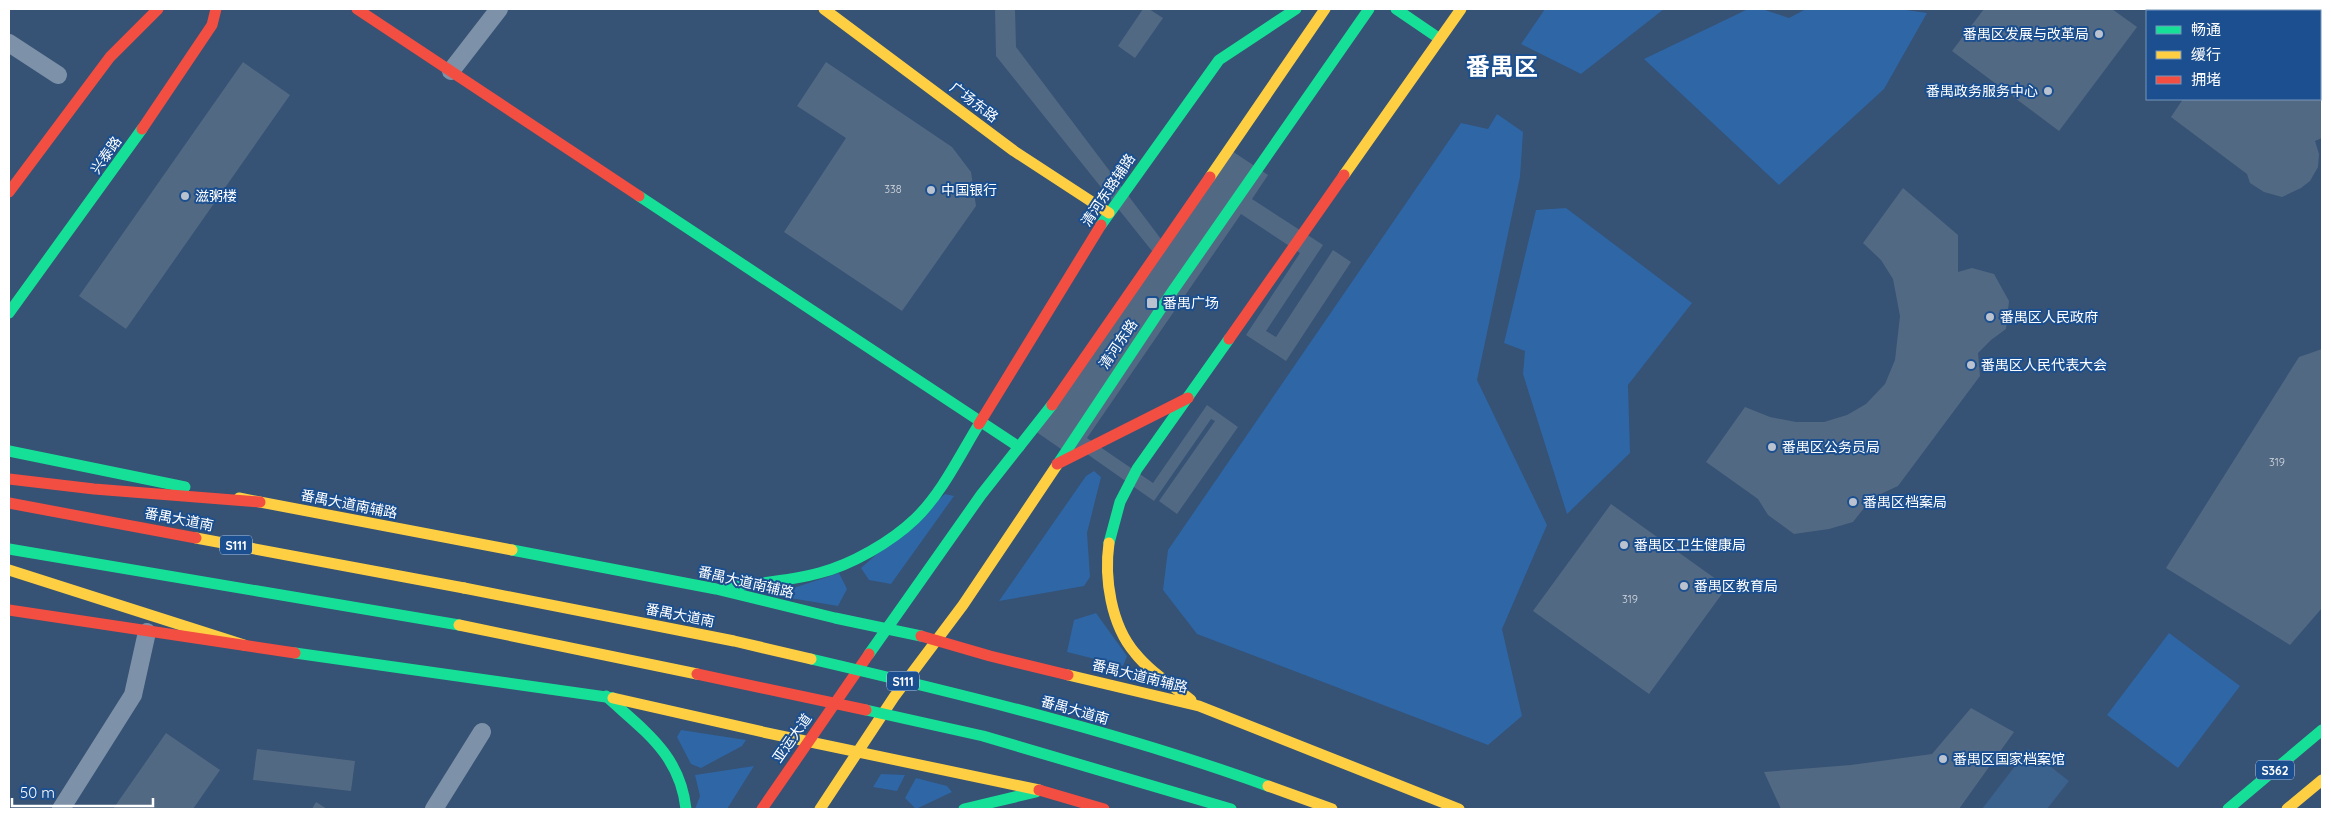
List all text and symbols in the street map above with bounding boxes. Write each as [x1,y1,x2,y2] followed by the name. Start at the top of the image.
[2146,10,2321,100] legend
[2191,20,2221,39] text: 畅通
[1963,25,2089,43] place label: 番禺区发展与改革局
[2093,28,2105,40] marker: 番禺区发展与改革局
[2191,45,2221,64] text: 缓行
[1466,51,1538,81] district label: 番禺区
[2191,70,2221,89] text: 拥堵
[946,78,1002,126] street label: 广场东路
[1926,82,2038,100] place label: 番禺政务服务中心
[2042,85,2054,97] marker: 番禺政务服务中心
[87,133,125,177] street label: 兴泰路
[1077,150,1139,230] street label: 清河东路辅路
[941,181,997,199] place label: 中国银行
[884,182,902,196] house number: 338
[925,184,937,196] marker: 中国银行
[195,187,237,205] place label: 滋粥楼
[179,190,191,202] marker: 滋粥楼
[1163,294,1219,312] place label: 番禺广场
[1145,296,1159,310] marker: 番禺广场
[2000,308,2098,326] place label: 番禺区人民政府
[1984,311,1996,323] marker: 番禺区人民政府
[1095,316,1141,372] street label: 清河东路
[1981,356,2107,374] place label: 番禺区人民代表大会
[1965,359,1977,371] marker: 番禺区人民代表大会
[1782,438,1880,456] place label: 番禺区公务员局
[1766,441,1778,453] marker: 番禺区公务员局
[2269,455,2285,469] house number: 319
[299,486,399,522] street label: 番禺大道南辅路
[1863,493,1947,511] place label: 番禺区档案局
[1847,496,1859,508] marker: 番禺区档案局
[143,503,215,535] street label: 番禺大道南
[220,536,252,554] road number: S111
[1634,536,1746,554] place label: 番禺区卫生健康局
[1618,539,1630,551] marker: 番禺区卫生健康局
[696,562,796,602] street label: 番禺大道南辅路
[1694,577,1778,595] place label: 番禺区教育局
[1678,580,1690,592] marker: 番禺区教育局
[1622,592,1638,606] house number: 319
[644,599,716,631] street label: 番禺大道南
[1090,655,1190,697] street label: 番禺大道南辅路
[887,671,919,690] road number: S111
[1039,692,1111,728] street label: 番禺大道南
[769,710,815,766] street label: 亚运大道
[1953,750,2065,768] place label: 番禺区国家档案馆
[1937,753,1949,765] marker: 番禺区国家档案馆
[2256,760,2294,780] road number: S362
[12,776,154,808] scale bar
[20,783,55,802] text: 50 m

